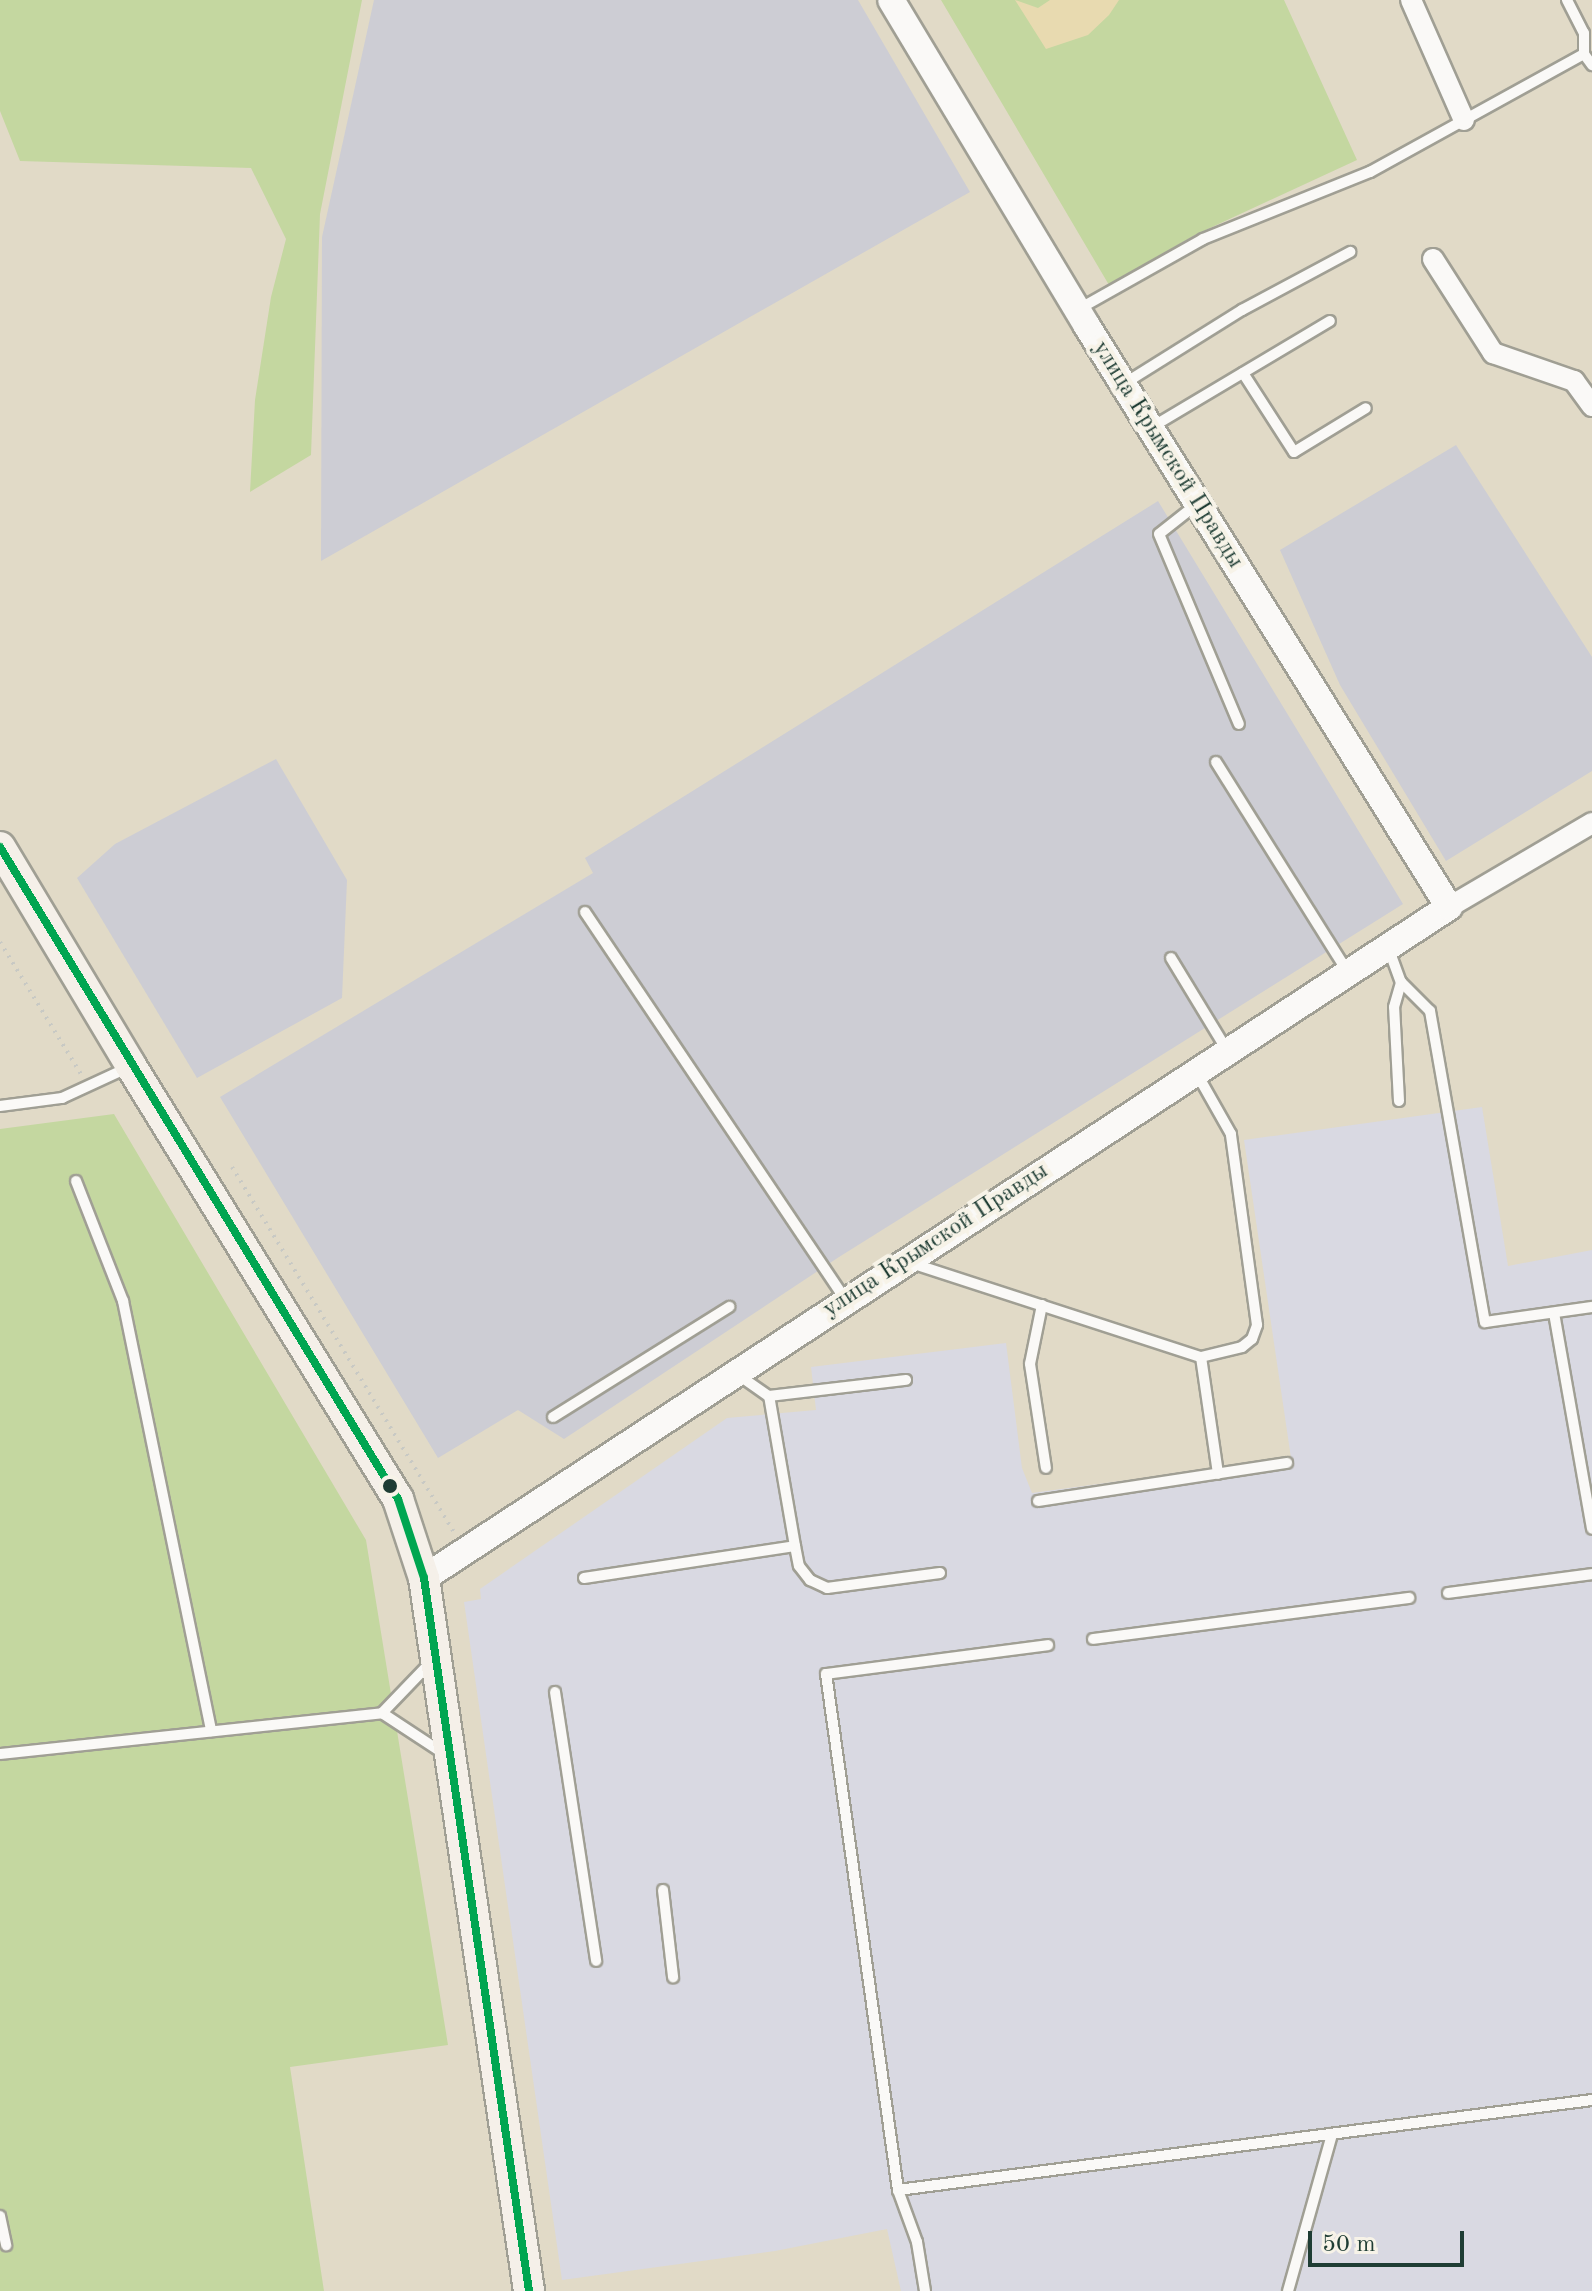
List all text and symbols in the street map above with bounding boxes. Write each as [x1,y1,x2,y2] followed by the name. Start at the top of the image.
[1085,336,1249,574] street label: улица Крымской Правды
[818,1157,1054,1325] street label: улица Крымской Правды
[382,1478,398,1494] unlabelled marker
[1312,2215,1468,2265] scale bar
[1322,2233,1376,2257] text: 50 m

